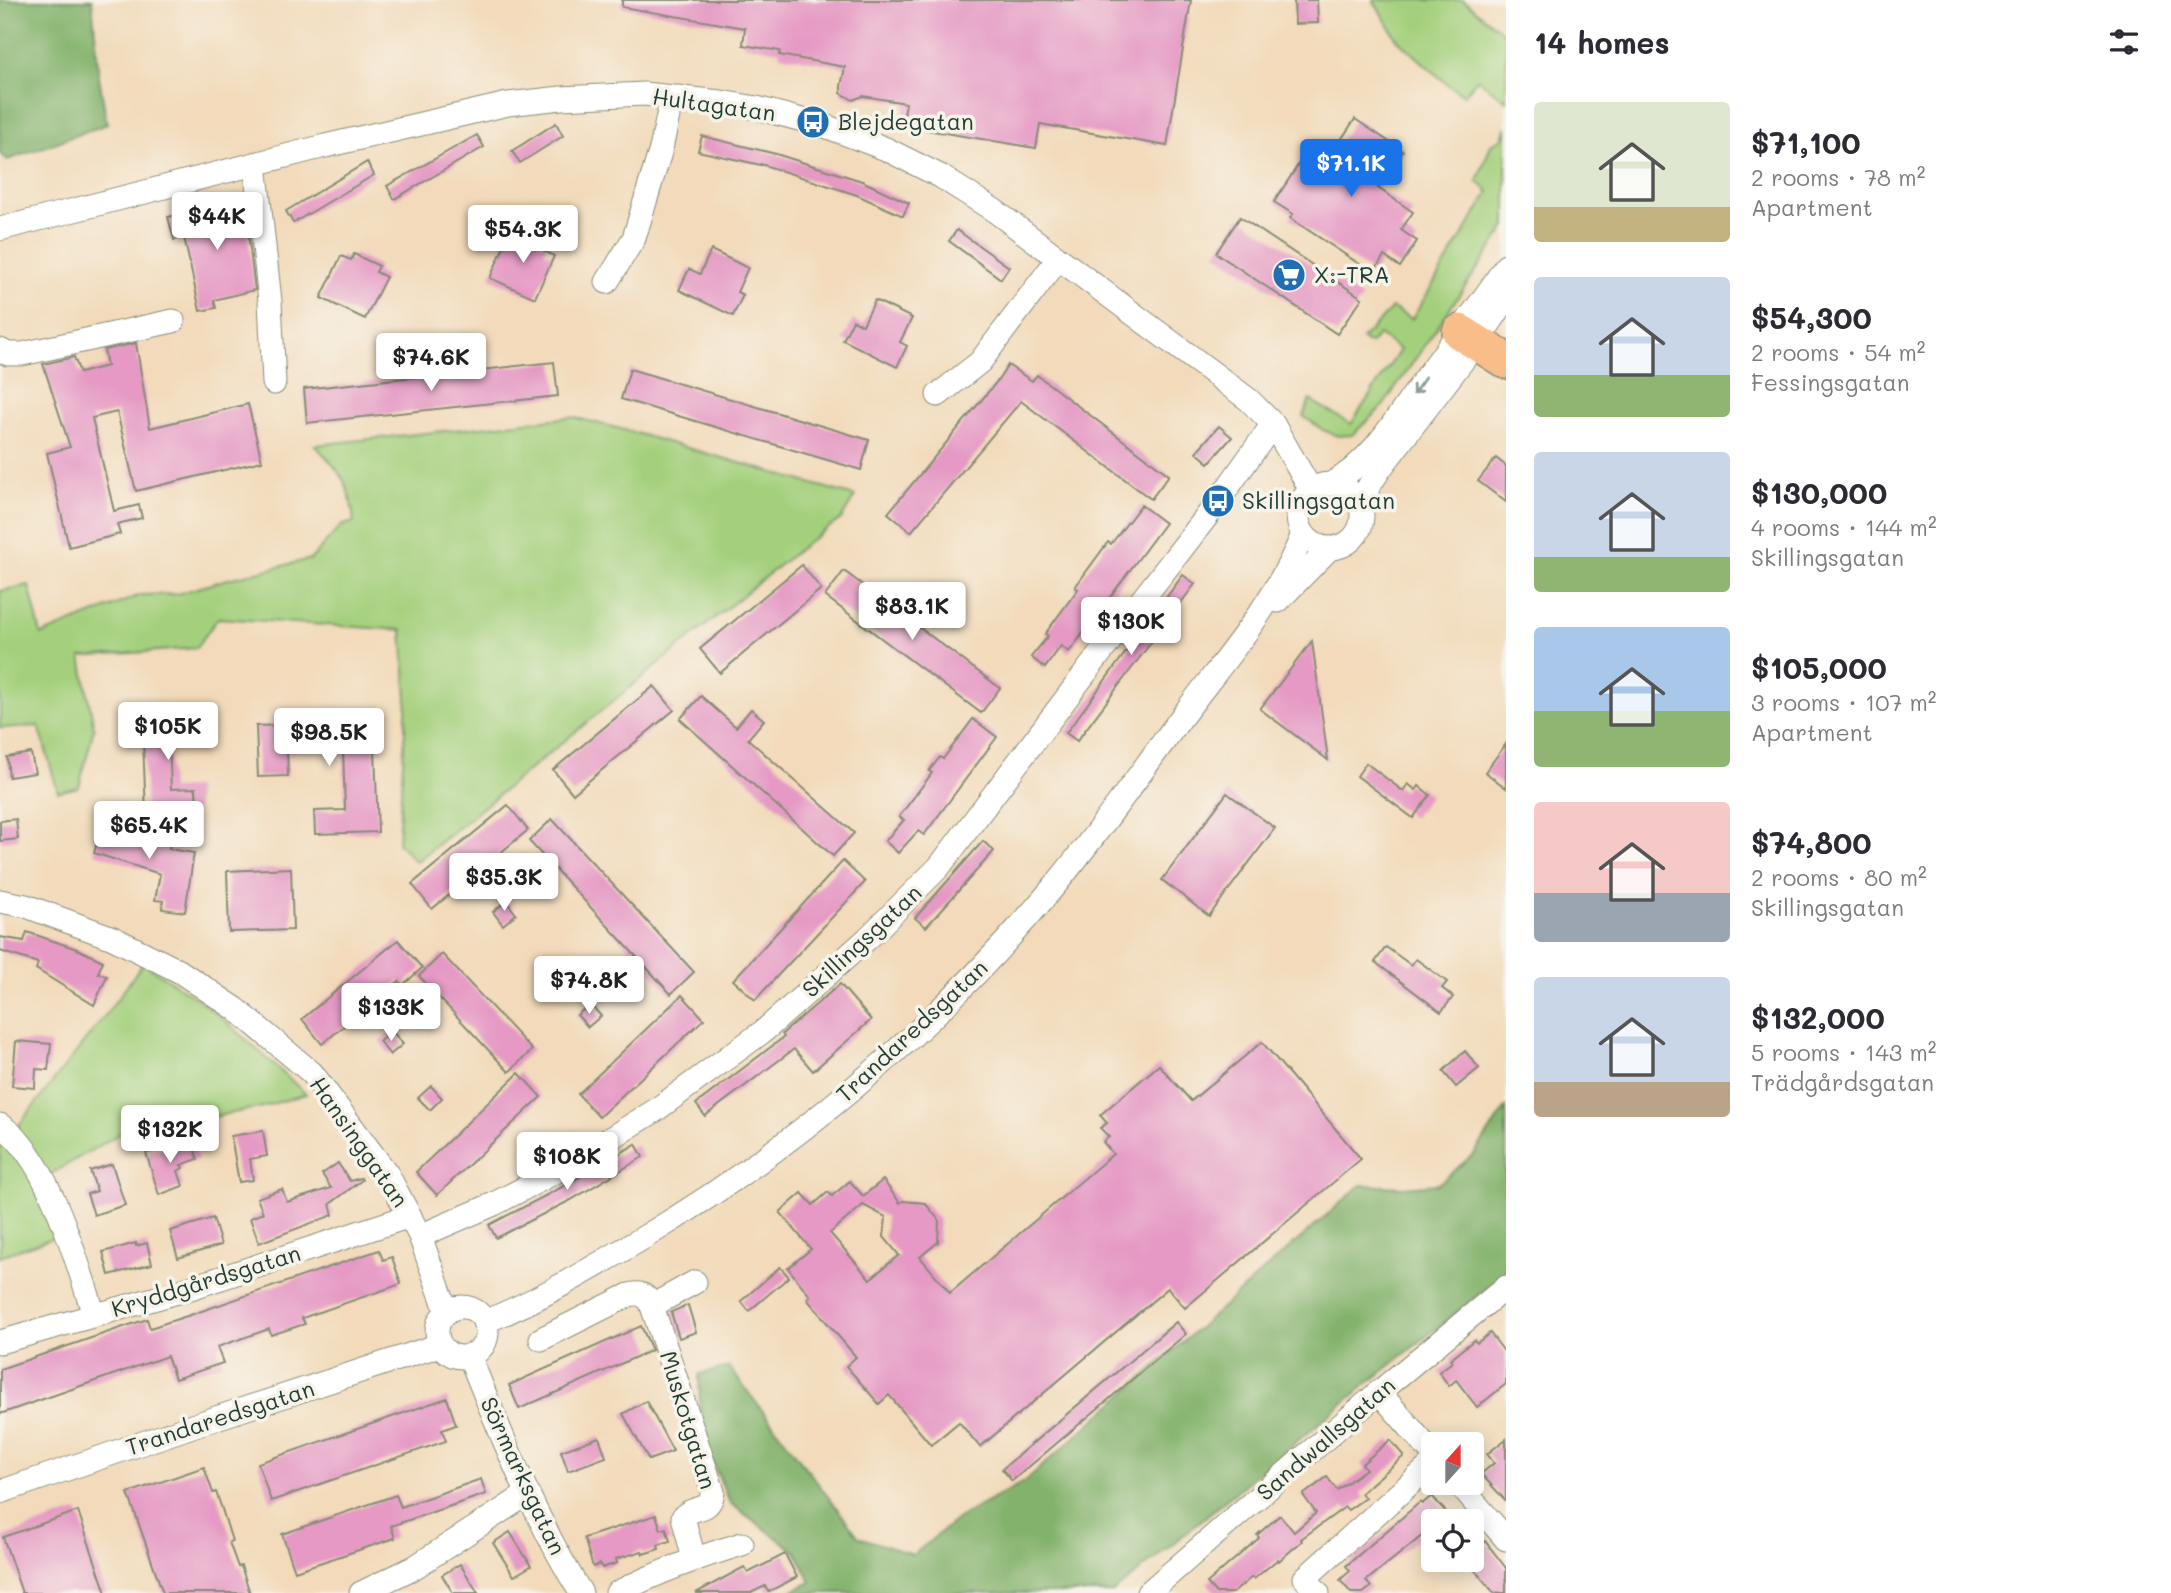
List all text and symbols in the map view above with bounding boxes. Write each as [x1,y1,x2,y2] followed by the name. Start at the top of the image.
[1534,22,1670,62] text: 14 homes
[2105,23,2143,61] icon: filters
[651,81,778,127] street label: Hultagatan
[794,103,832,141] bus stop icon: Blejdegatan
[838,106,974,136] place label: Blejdegatan
[1751,122,1861,162] text: $71,100
[1590,130,1674,214] icon: home
[1294,140,1408,199] pin: $71.1K
[1316,147,1386,177] text: $71.1K
[1751,162,1925,192] text: 2 rooms · 78 m²
[176,192,258,252] pin: $44K
[1751,192,1873,222] text: Apartment
[188,200,246,230] text: $44K
[466,205,580,265] pin: $54.3K
[484,213,562,243] text: $54.3K
[1270,256,1308,294] supermarket icon: X:-TRA
[1314,259,1390,289] place label: X:-TRA
[1751,297,1872,337] text: $54,300
[1590,305,1674,389] icon: home
[374,334,488,393] pin: $74.6K
[1751,337,1926,367] text: 2 rooms · 54 m²
[392,341,470,371] text: $74.6K
[1751,367,1910,397] text: Fessingsgatan
[1412,376,1427,395] one-way arrow
[1751,472,1887,512] text: $130,000
[1590,480,1674,564] icon: home
[1199,482,1237,520] bus stop icon: Skillingsgatan
[1242,485,1395,515] place label: Skillingsgatan
[1751,512,1937,542] text: 4 rooms · 144 m²
[1751,542,1904,572] text: Skillingsgatan
[855,582,969,642] pin: $83.1K
[875,590,949,620] text: $83.1K
[1082,598,1180,657] pin: $130K
[1097,605,1165,635] text: $130K
[1751,647,1887,687] text: $105,000
[1590,655,1674,739] icon: home
[1751,687,1937,717] text: 3 rooms · 107 m²
[119,702,217,762] pin: $105K
[272,708,386,768] pin: $98.5K
[134,710,202,740] text: $105K
[290,716,368,746] text: $98.5K
[1751,717,1873,747] text: Apartment
[92,802,206,861] pin: $65.4K
[110,809,188,839] text: $65.4K
[1751,822,1872,862] text: $74,800
[1590,830,1674,914] icon: home
[447,853,561,913] pin: $35.3K
[465,861,543,891] text: $35.3K
[1751,862,1927,892] text: 2 rooms · 80 m²
[795,877,927,1003] street label: Skillingsgatan
[1751,892,1904,922] text: Skillingsgatan
[829,952,993,1108] street label: Trandaredsgatan
[532,956,646,1016] pin: $74.8K
[550,964,628,994] text: $74.8K
[342,984,440,1043] pin: $133K
[357,991,425,1021] text: $133K
[1751,997,1885,1037] text: $132,000
[1590,1005,1674,1089] icon: home
[1751,1037,1937,1067] text: 5 rooms · 143 m²
[1751,1067,1934,1097] text: Trädgårdsgatan
[304,1070,416,1213] street label: Hansinggatan
[121,1106,219,1165] pin: $132K
[137,1113,203,1143] text: $132K
[518,1132,616,1192] pin: $108K
[533,1140,601,1170] text: $108K
[107,1237,304,1323] street label: Kryddgårdsgatan
[654,1347,724,1492] street label: Muskotgatan
[1250,1370,1401,1507] street label: Sandwallsgatan
[121,1372,318,1462] street label: Trandaredsgatan
[474,1392,574,1559] street label: Sörmarksgatan
[1421,1432,1484,1494] north arrow
[1421,1432,1484,1572] map controls
[1421,1509,1484,1572] button: locate

